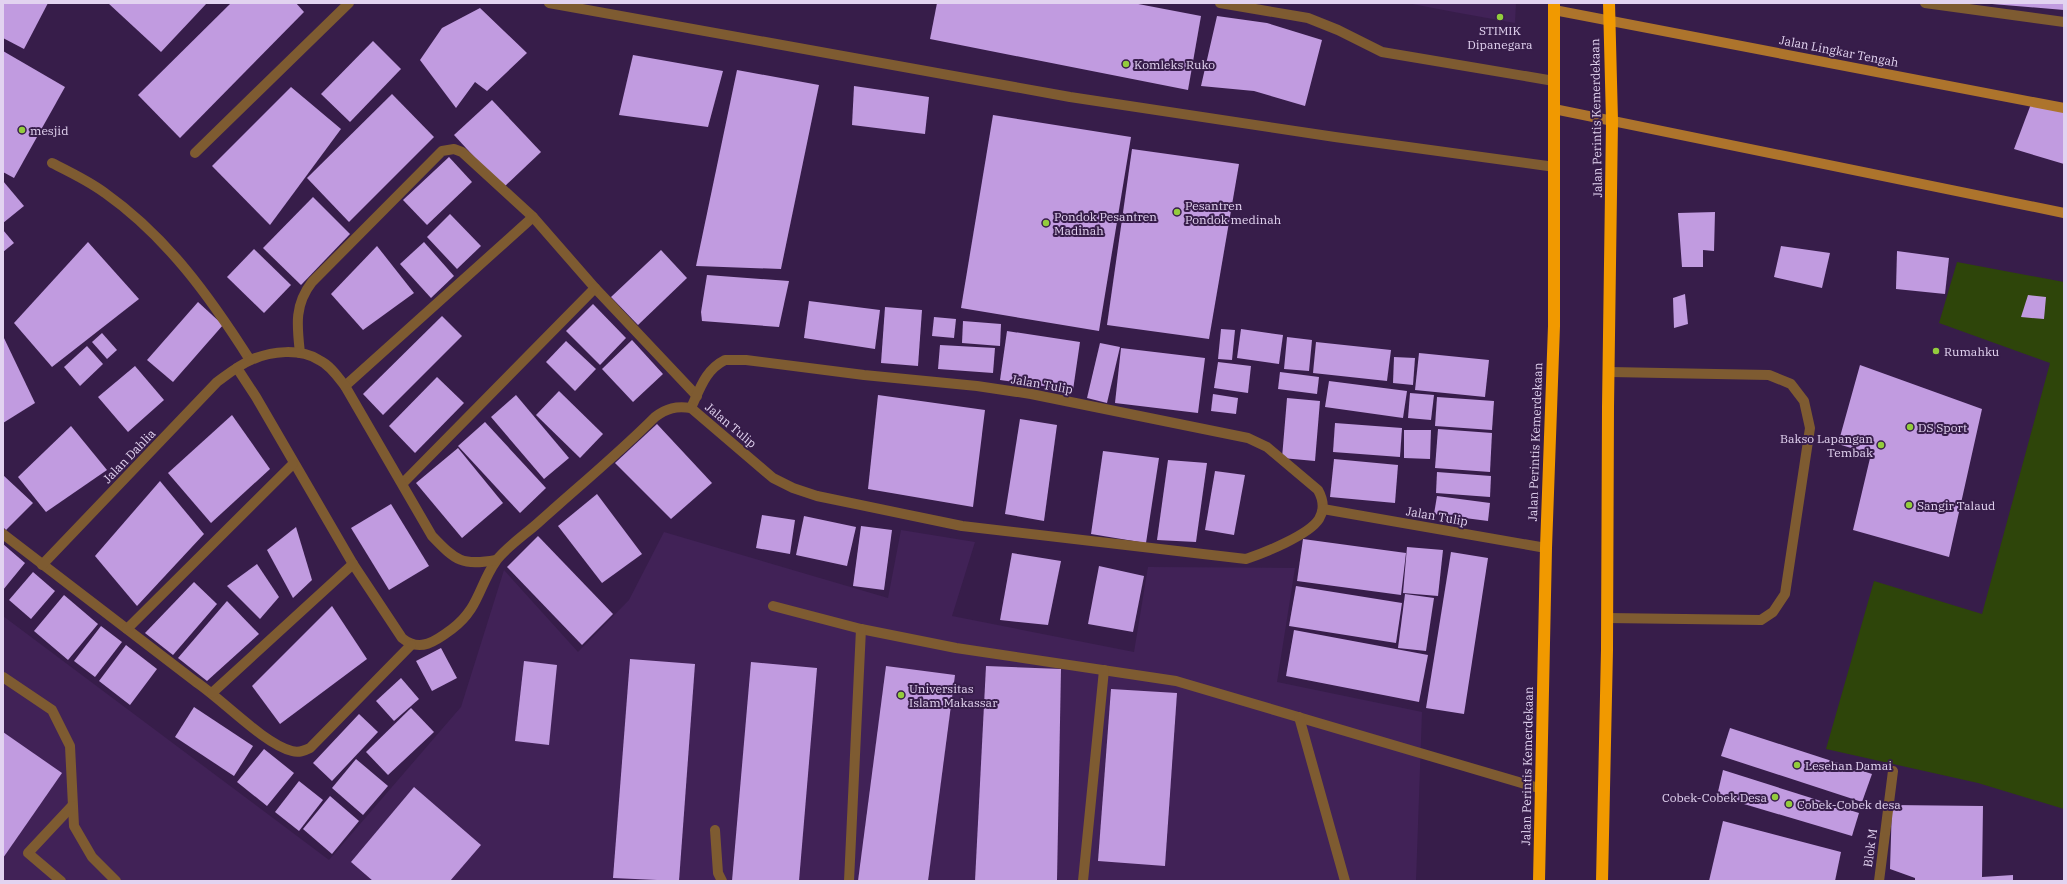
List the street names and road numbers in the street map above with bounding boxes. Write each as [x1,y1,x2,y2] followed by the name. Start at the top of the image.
[1778,32,1900,70] street label: Jalan Lingkar Tengah
[1587,38,1605,198] street label: Jalan Perintis Kemerdekaan
[1525,362,1545,522] street label: Jalan Perintis Kemerdekaan
[1010,371,1074,397] street label: Jalan Tulip
[702,399,760,451] street label: Jalan Tulip
[100,426,159,486] street label: Jalan Dahlia
[1405,503,1469,529] street label: Jalan Tulip
[1518,686,1536,846] street label: Jalan Perintis Kemerdekaan
[1860,828,1880,868] street label: Blok M

